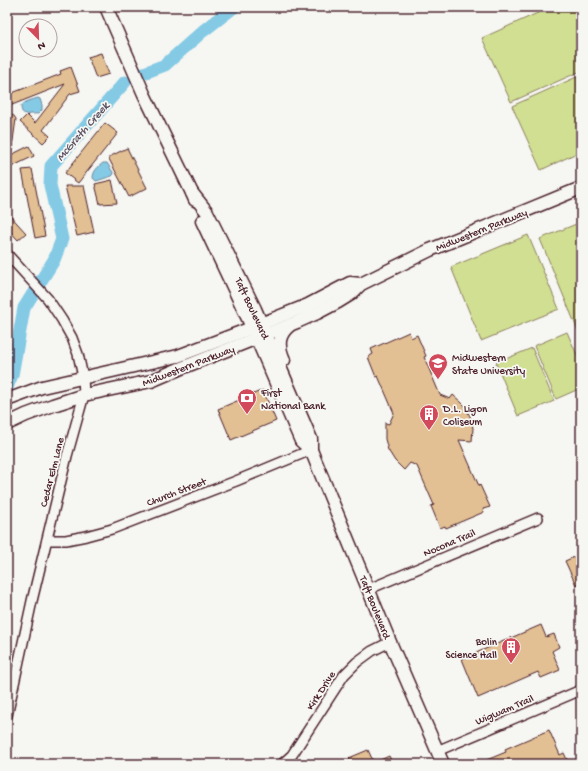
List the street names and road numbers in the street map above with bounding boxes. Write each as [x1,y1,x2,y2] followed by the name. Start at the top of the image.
[434,207,530,255] street label: Midwestern Parkway
[231,275,272,343] street label: Taft Boulevard
[141,344,237,390] street label: Midwestern Parkway
[38,436,67,509] street label: Cedar Elm Lane
[145,476,209,510] street label: Church Street
[422,527,478,560] street label: Nocona Trail
[356,573,394,642] street label: Taft Boulevard
[305,669,339,713] street label: Kirk Drive
[474,693,536,728] street label: Wigwam Trail

